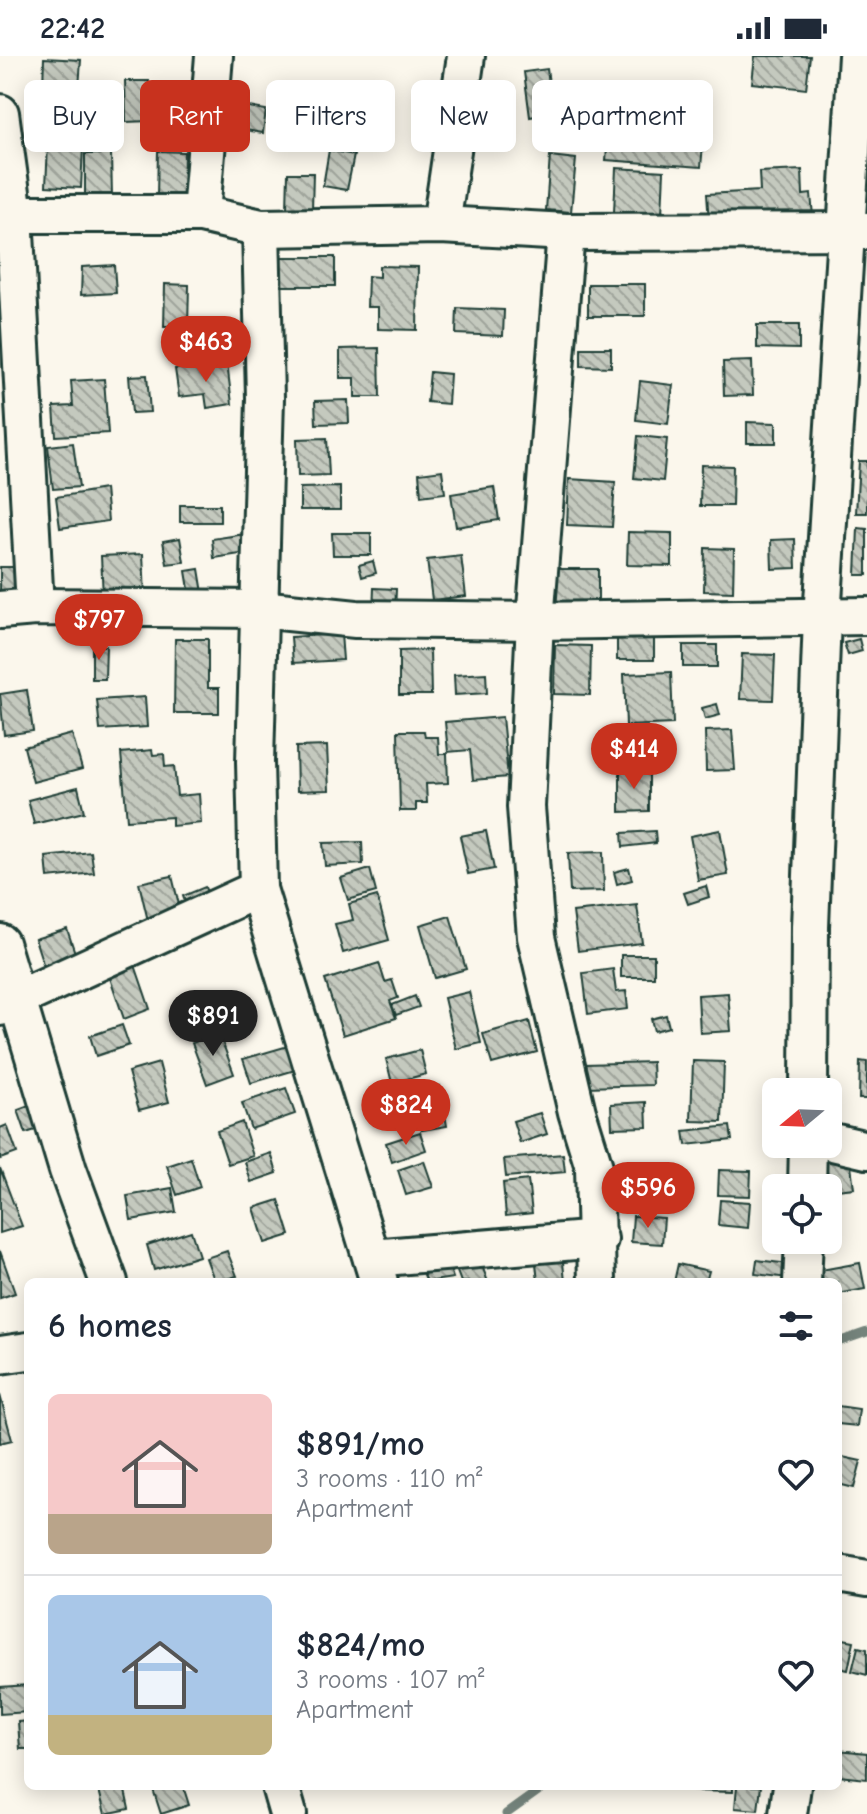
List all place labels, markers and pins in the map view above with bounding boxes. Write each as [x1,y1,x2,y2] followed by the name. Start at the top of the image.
[159,316,253,384] pin: $463
[52,594,146,662] pin: $797
[587,723,681,791] pin: $414
[166,990,260,1058] pin: $891
[359,1079,453,1147] pin: $824
[601,1162,695,1230] pin: $596

